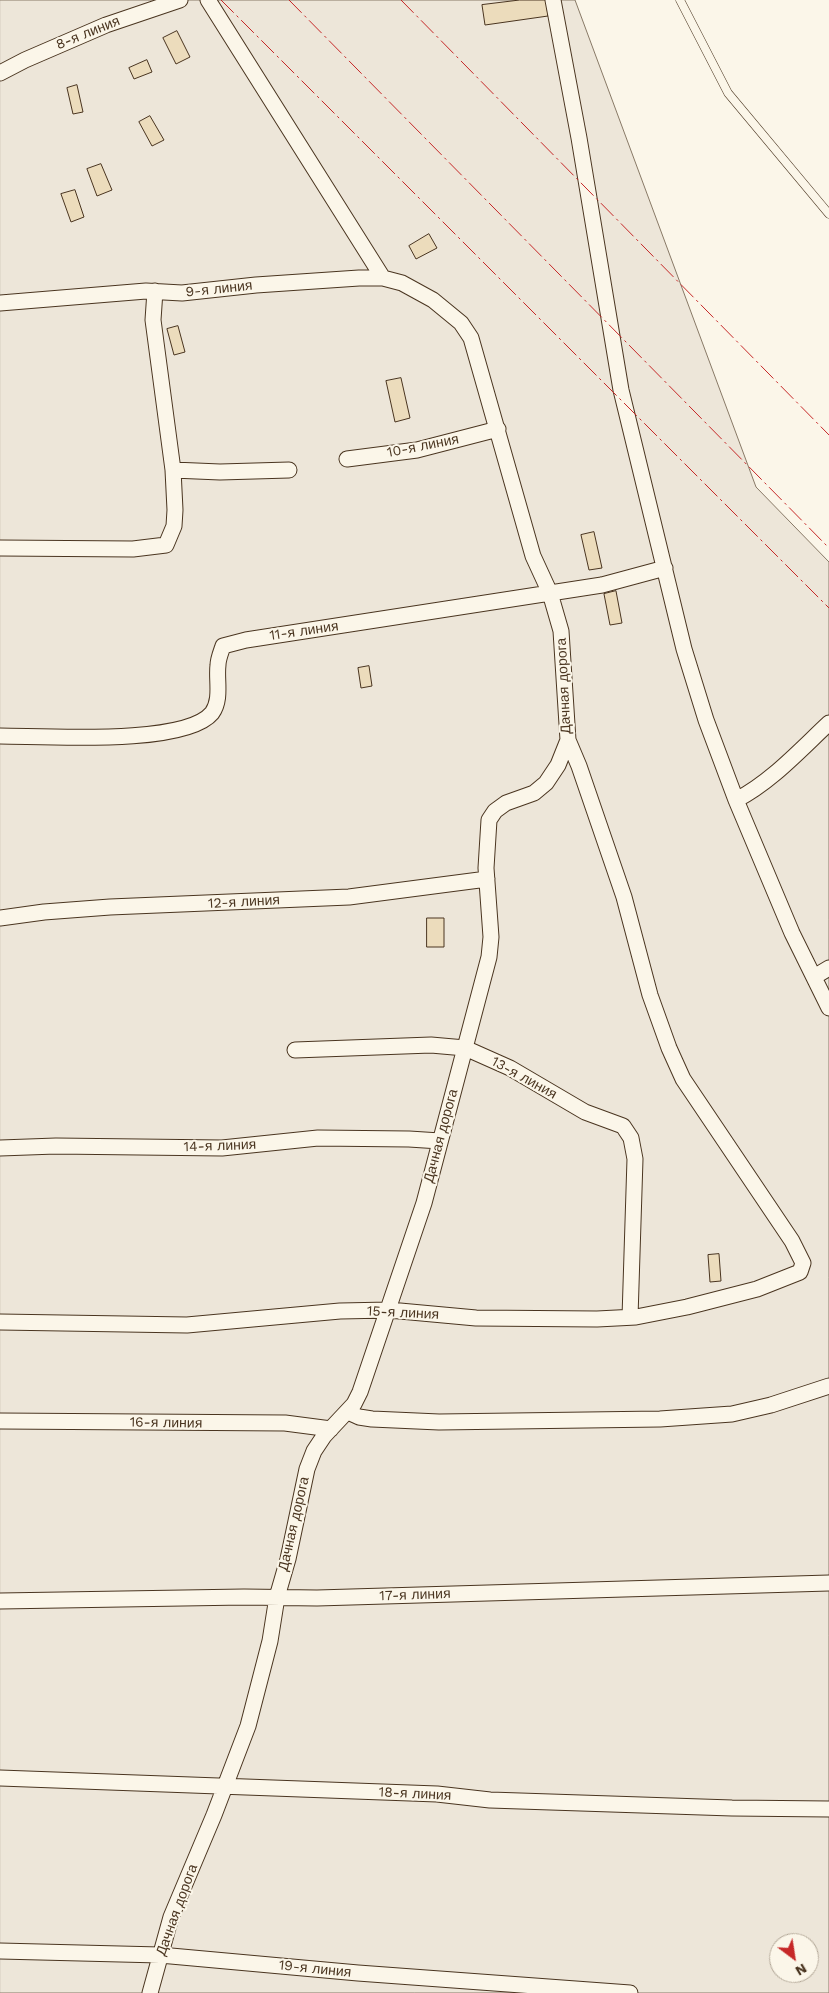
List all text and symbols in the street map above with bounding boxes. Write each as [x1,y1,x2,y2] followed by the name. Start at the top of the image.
[54,13,122,53] street label: 8-я линия
[185,277,253,301] street label: 9-я линия
[386,431,460,461] street label: 10-я линия
[268,618,340,644] street label: 11-я линия
[553,638,575,734] street label: Дачная дорога
[208,892,280,912] street label: 12-я линия
[488,1053,560,1103] street label: 13-я линия
[420,1087,462,1185] street label: Дачная дорога
[183,1136,257,1156] street label: 14-я линия
[366,1303,440,1323] street label: 15-я линия
[130,1414,202,1432] street label: 16-я линия
[275,1475,313,1573] street label: Дачная дорога
[379,1585,451,1605] street label: 17-я линия
[378,1784,452,1804] street label: 18-я линия
[153,1862,201,1958] street label: Дачная дорога
[769,1933,819,1983] north arrow
[278,1957,352,1981] street label: 19-я линия
[793,1960,810,1980] text: N

